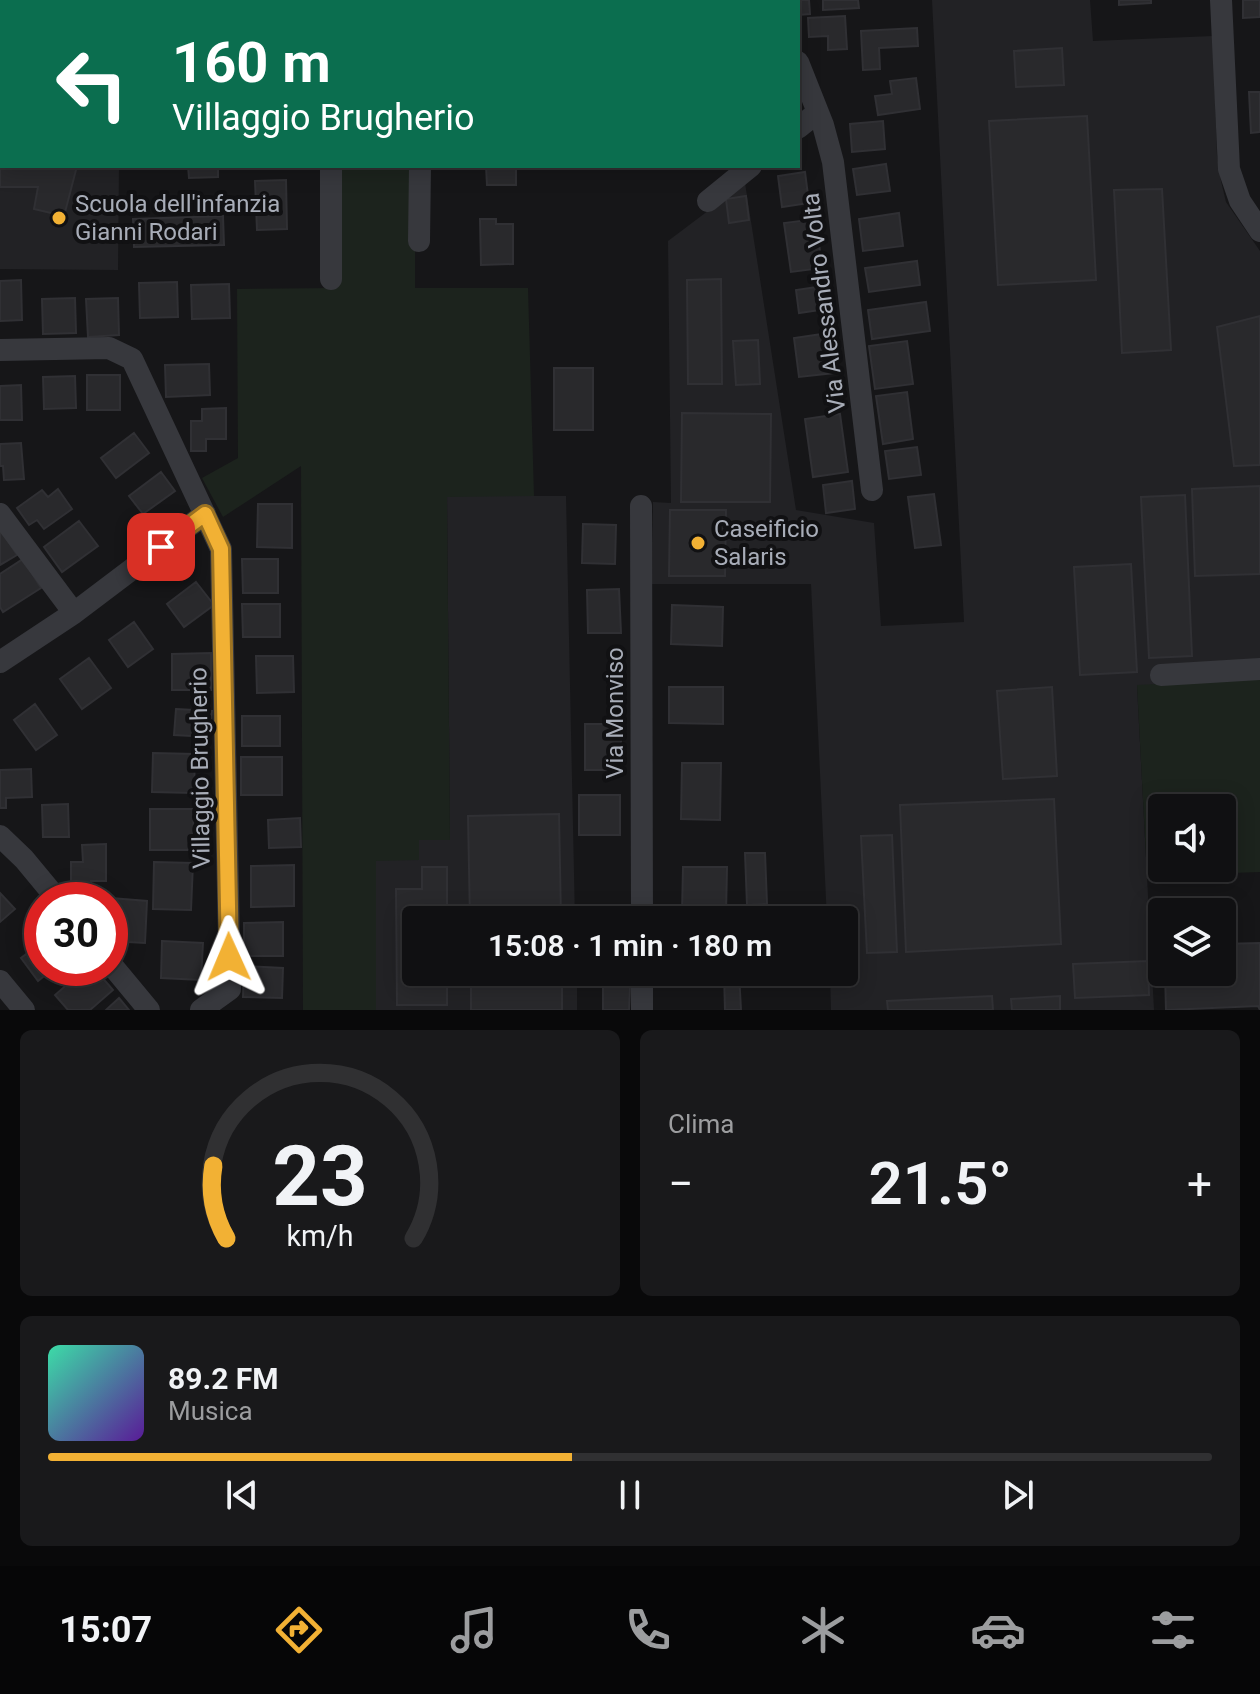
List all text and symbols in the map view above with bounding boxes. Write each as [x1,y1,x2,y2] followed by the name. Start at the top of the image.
[172,30,331,96] text: 160 m
[40,32,144,136] icon: left
[172,97,475,139] text: Villaggio Brugherio
[75,190,280,246] place label: Scuola dell'infanzia Gianni Rodari
[797,191,851,415] street label: Via Alessandro Volta
[50,209,68,227] marker: Scuola dell'infanzia Gianni Rodari
[127,513,195,581] pin
[714,515,819,571] place label: Caseificio Salaris
[139,525,183,569] icon: arrive
[689,534,707,552] marker: Caseificio Salaris
[601,647,629,779] street label: Via Monviso
[184,667,216,869] street label: Villaggio Brugherio
[1148,794,1236,986] map controls
[1148,794,1236,882] button: sound
[24,882,128,986] speed limit sign: 30
[1148,898,1236,986] button: layers
[187,915,271,999] position arrow
[488,928,772,963] text: 15:08 · 1 min · 180 m
[668,1109,735,1139] text: Clima
[272,1128,368,1225] text: 23
[869,1148,1012,1219] text: 21.5°
[668,1158,693,1210] text: −
[1187,1158,1212,1210] text: +
[286,1219,354,1253] text: km/h
[168,1361,279,1396] text: 89.2 FM
[168,1396,253,1426] text: Musica
[220,1473,264,1517] icon: previous
[608,1473,652,1517] icon: pause
[996,1473,1040,1517] icon: next
[271,1602,327,1658] icon: directions
[446,1602,502,1658] icon: music
[620,1602,676,1658] icon: phone
[795,1602,851,1658] icon: climate
[970,1602,1026,1658] icon: car
[1145,1602,1201,1658] icon: filters
[59,1609,152,1651] text: 15:07

